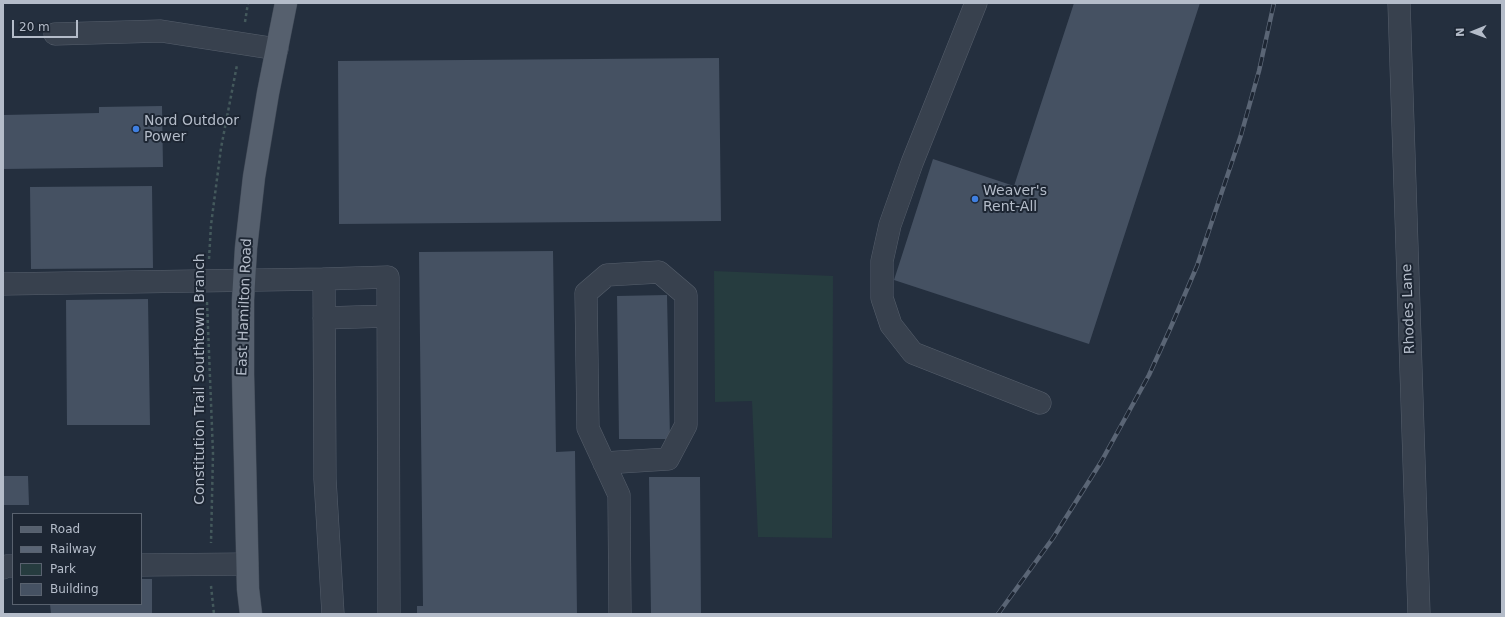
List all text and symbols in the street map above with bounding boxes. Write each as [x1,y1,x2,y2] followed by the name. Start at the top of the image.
[14,12,80,38] scale bar
[1453,12,1493,52] north arrow
[19,20,50,34] text: 20 m
[1454,27,1467,37] text: N
[144,113,239,146] place label: Nord Outdoor Power
[131,124,141,134] marker: Nord Outdoor Power
[983,183,1047,216] place label: Weaver's Rent-All
[970,194,980,204] marker: Weaver's Rent-All
[234,238,256,376] street label: East Hamilton Road
[192,253,208,505] street label: Constitution Trail Southtown Branch
[1399,264,1419,354] street label: Rhodes Lane
[12,513,142,605] legend
[50,522,80,536] text: Road
[50,542,96,556] text: Railway
[50,562,76,576] text: Park
[50,582,99,596] text: Building

